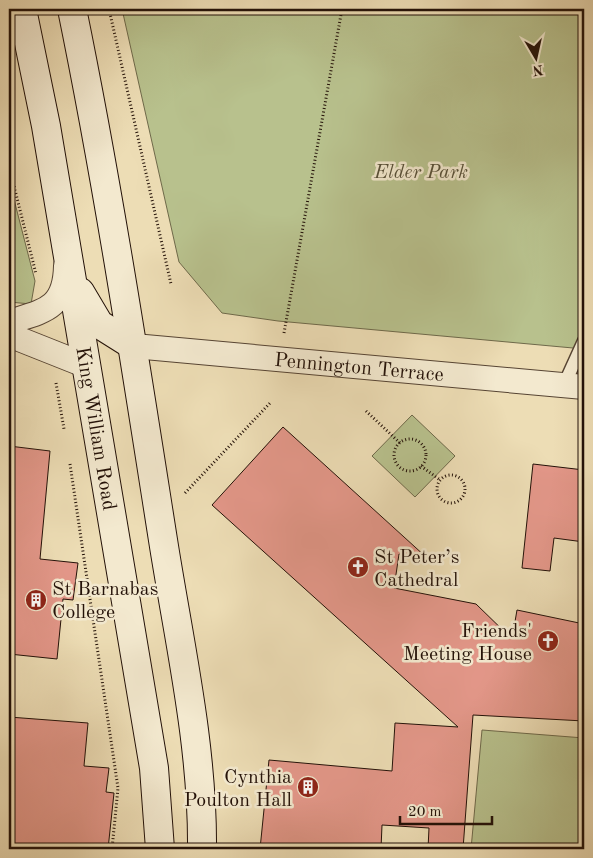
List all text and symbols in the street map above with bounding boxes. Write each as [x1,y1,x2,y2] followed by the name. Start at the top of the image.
[510,32,560,82] north arrow
[531,62,544,78] text: N
[373,163,468,183] park label: Elder Park
[71,345,119,512] street label: King William Road
[273,351,445,386] street label: Pennington Terrace
[374,548,459,591] place label: St Peter’s Cathedral
[346,555,370,579] church icon: St Peter’s Cathedral
[52,580,158,623] place label: St Barnabas College
[24,588,48,612] building icon: St Barnabas College
[403,622,532,665] place label: Friends' Meeting House
[536,629,560,653] church icon: Friends' Meeting House
[184,768,292,811] place label: Cynthia Poulton Hall
[296,775,320,799] building icon: Cynthia Poulton Hall
[400,793,493,825] scale bar
[408,805,442,820] text: 20 m

